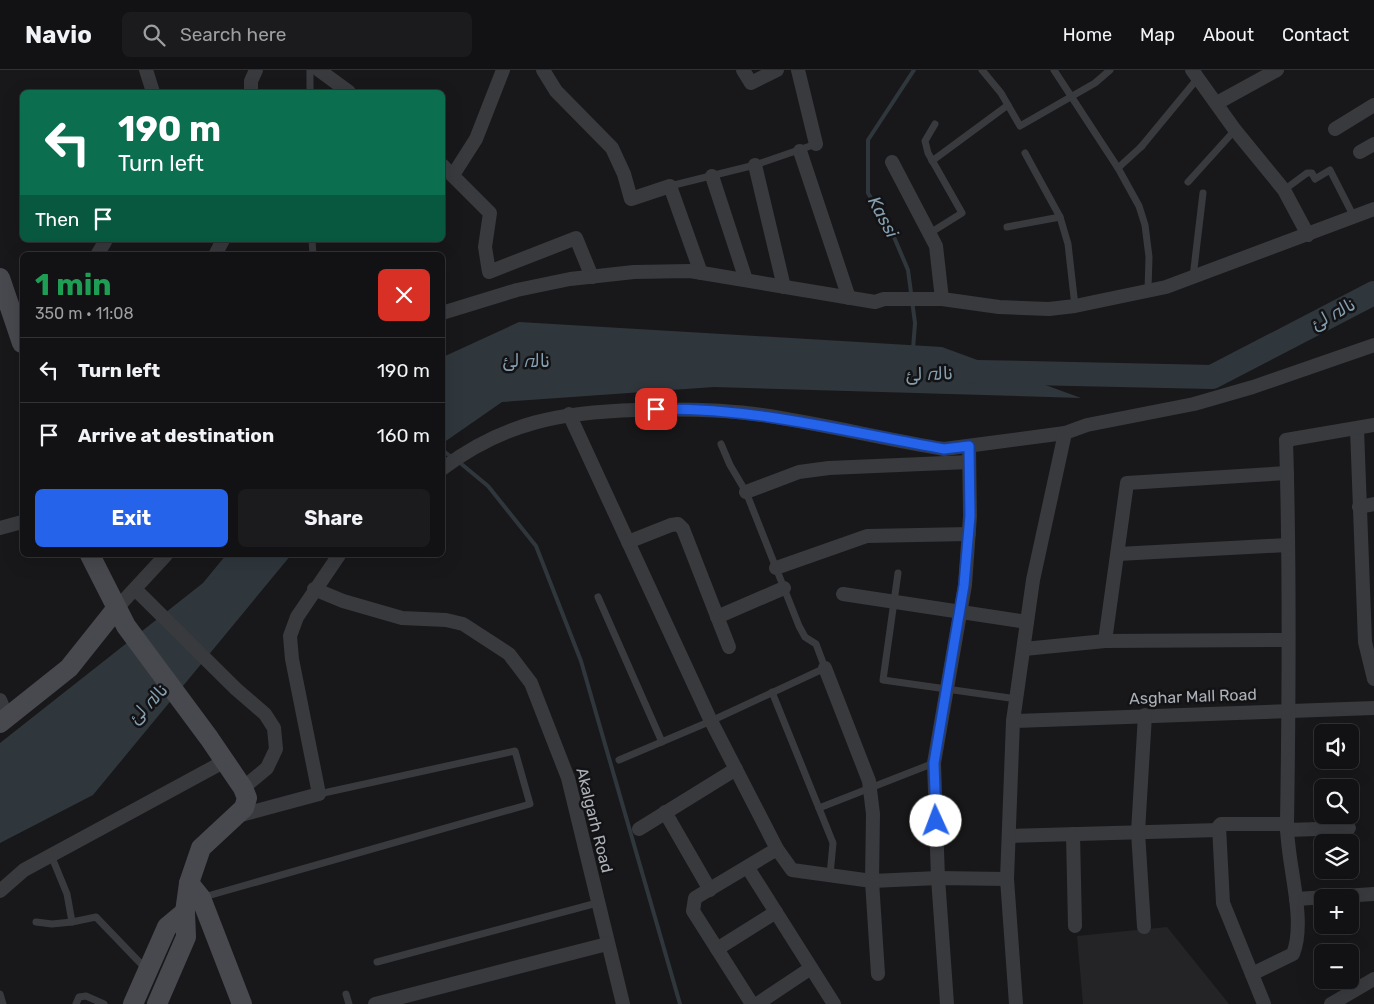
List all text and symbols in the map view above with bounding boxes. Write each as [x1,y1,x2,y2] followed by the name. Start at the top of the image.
[122,12,472,57] search box
[25,21,92,49] text: Navio
[140,21,168,49] icon: search
[180,23,286,46] text: Search here
[1063,24,1112,46] text: Home
[1140,24,1175,46] text: Map
[1203,24,1254,46] text: About
[1282,24,1349,46] text: Contact
[118,108,221,150] text: 190 m
[35,110,100,175] icon: left
[118,150,204,177] text: Turn left
[863,192,903,242] water label: Kassi
[89,205,117,233] icon: arrive
[35,208,79,231] text: Then
[35,267,112,303] text: 1 min
[378,269,430,321] button: close
[1307,293,1359,335] water label: نالہ لئ
[35,304,134,323] text: 350 m · 11:08
[502,350,550,372] water label: نالہ لئ
[35,356,63,384] icon: left
[78,359,160,382] text: Turn left
[377,359,430,382] text: 190 m
[905,362,953,386] water label: نالہ لئ
[635,388,677,430] pin
[642,395,670,423] icon: arrive
[35,421,63,449] icon: arrive
[78,424,274,447] text: Arrive at destination
[377,424,430,447] text: 160 m
[35,489,228,547] button: Exit
[238,489,430,547] button: Share
[124,679,172,729] water label: نالہ لئ
[1129,685,1257,708] street label: Asghar Mall Road
[1314,724,1359,989] map controls
[1314,724,1359,769] button: sound
[572,766,617,875] street label: Akalgarh Road
[1314,779,1359,824] button: search
[909,794,961,846] position arrow
[1314,834,1359,879] button: layers
[1314,889,1359,934] button: +
[1314,944,1359,989] button: −

